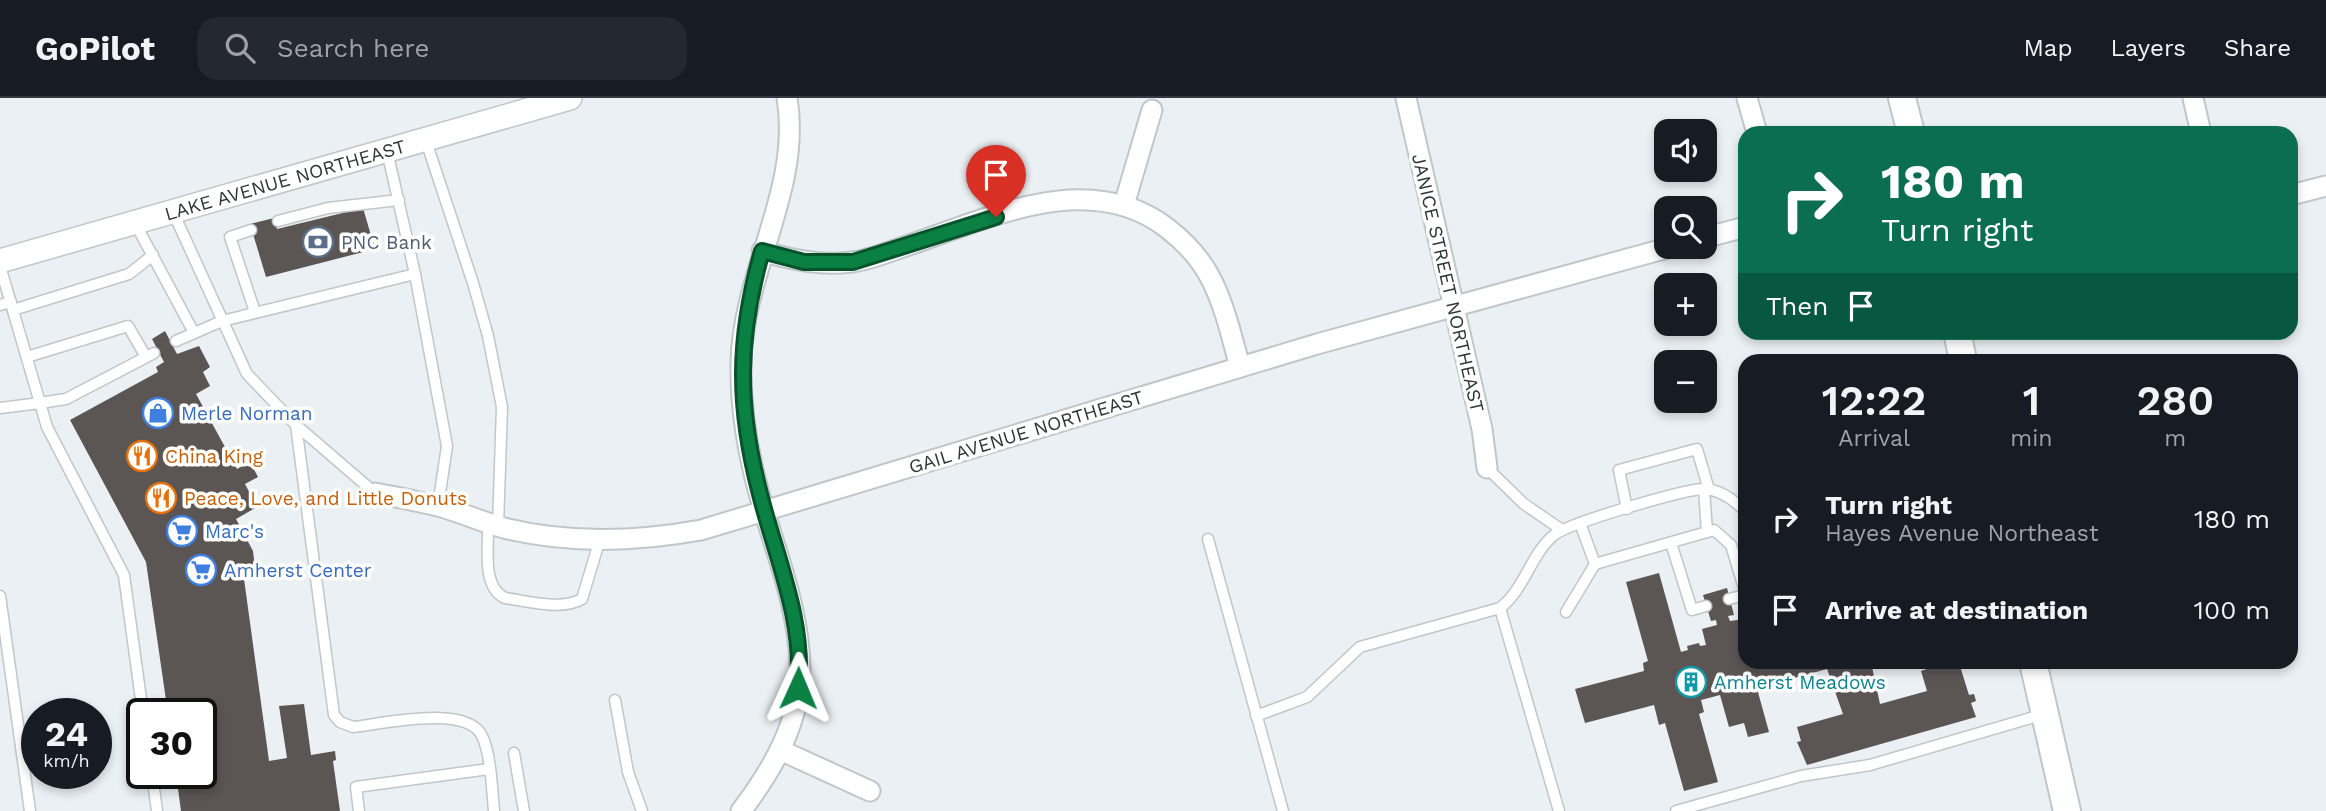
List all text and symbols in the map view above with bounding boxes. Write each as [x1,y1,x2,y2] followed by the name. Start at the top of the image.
[197,17,687,80] search box
[35,29,155,68] text: GoPilot
[221,29,259,67] icon: search
[277,33,429,63] text: Search here
[2024,34,2072,62] text: Map
[2110,34,2186,62] text: Layers
[2224,34,2291,62] text: Share
[1654,119,1717,413] map controls
[1654,119,1717,182] button: sound
[162,135,408,225] street label: LAKE AVENUE NORTHEAST
[966,145,1026,217] pin
[1407,151,1489,415] street label: JANICE STREET NORTHEAST
[1881,152,2025,210] text: 180 m
[1766,154,1857,245] icon: right
[977,156,1015,194] icon: arrive
[1654,196,1717,259] button: search
[1881,211,2033,249] text: Turn right
[301,225,335,259] bank icon: PNC Bank
[341,231,432,254] place label: PNC Bank
[1654,273,1717,336] button: +
[1842,287,1880,325] icon: arrive
[1766,291,1828,321] text: Then
[1654,350,1717,413] button: −
[1822,376,1926,425] text: 12:22
[2023,376,2040,425] text: 1
[2136,376,2214,425] text: 280
[906,385,1146,479] street label: GAIL AVENUE NORTHEAST
[141,396,175,430] shop icon: Merle Norman
[181,402,313,425] place label: Merle Norman
[1838,425,1910,452] text: Arrival
[2010,425,2053,452] text: min
[2164,425,2186,452] text: m
[125,439,159,473] restaurant icon: China King
[165,445,264,468] place label: China King
[144,481,178,515] restaurant icon: Peace, Love, and Little Donuts
[184,487,467,510] place label: Peace, Love, and Little Donuts
[1825,490,1952,520] text: Turn right
[1766,500,1804,538] icon: right
[2194,504,2270,534] text: 180 m
[165,514,199,548] supermarket icon: Marc's
[205,520,264,543] place label: Marc's
[1825,520,2099,547] text: Hayes Avenue Northeast
[184,553,218,587] supermarket icon: Amherst Center
[224,559,372,582] place label: Amherst Center
[1766,591,1804,629] icon: arrive
[1825,595,2088,625] text: Arrive at destination
[2194,595,2270,625] text: 100 m
[761,651,835,725] position arrow
[1674,665,1708,699] building icon: Amherst Meadows
[1714,671,1886,694] place label: Amherst Meadows
[126,698,217,789] speed limit sign: 30
[45,713,88,755] text: 24
[43,750,90,771] text: km/h

